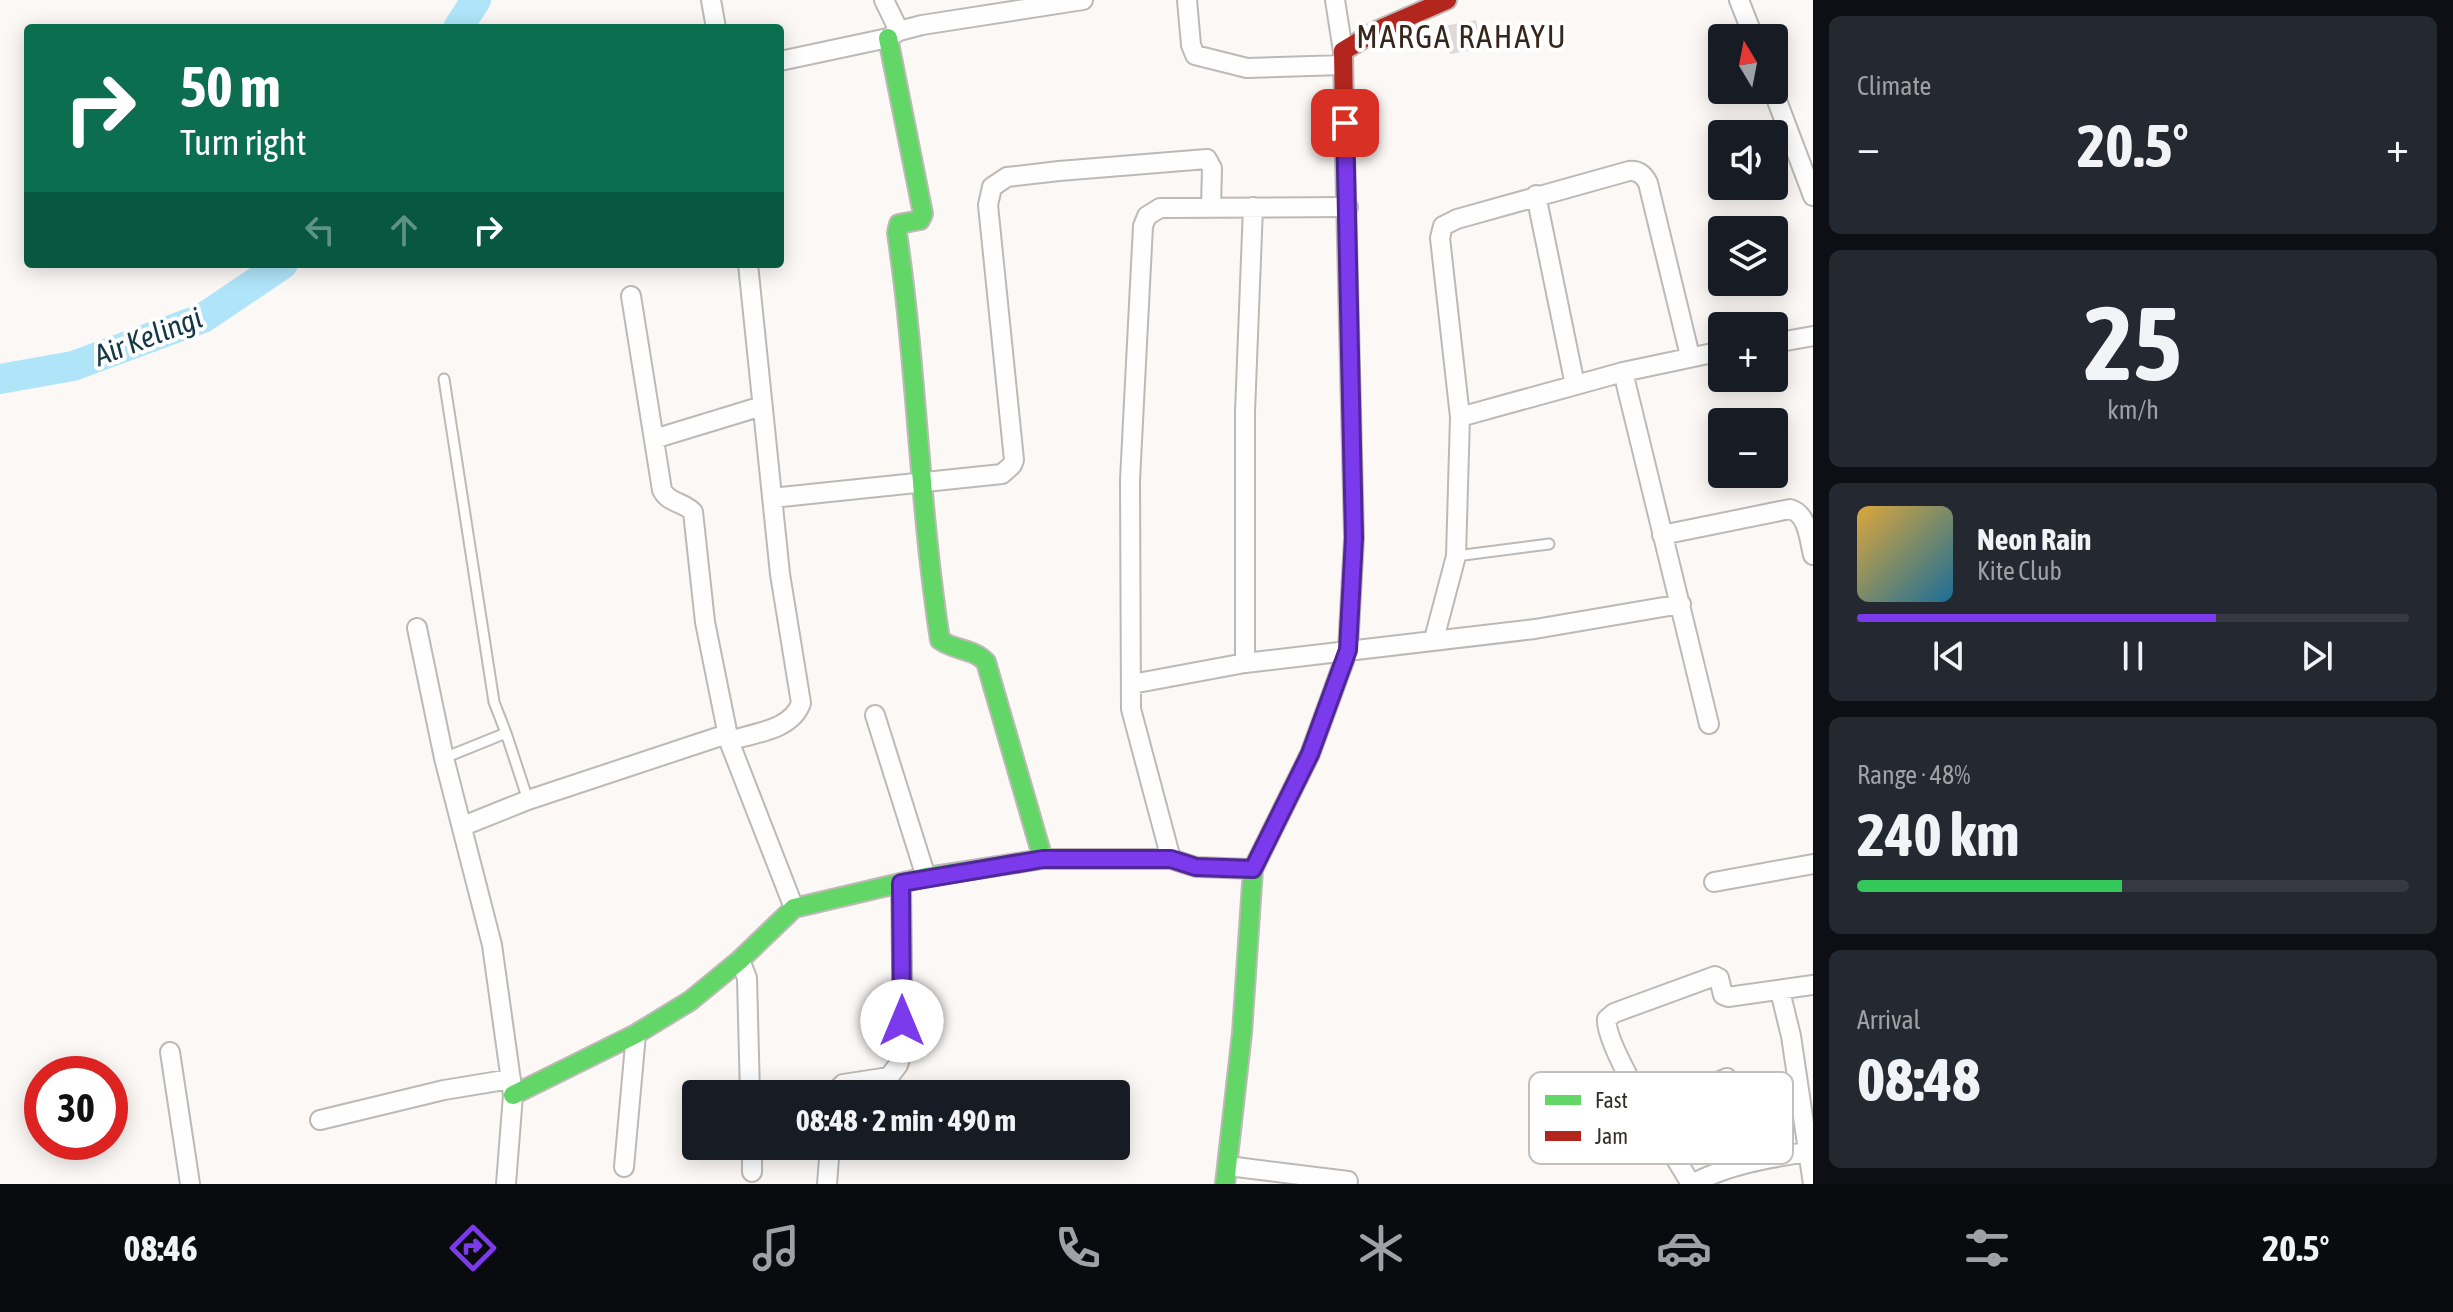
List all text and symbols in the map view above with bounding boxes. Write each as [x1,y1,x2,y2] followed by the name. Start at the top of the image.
[1356,18,1568,55] district label: MARGA RAHAYU
[1708,24,1788,104] north arrow
[1708,24,1788,488] map controls
[180,55,281,119] text: 50 m
[48,56,152,160] icon: right
[1857,71,1931,101] text: Climate
[1311,89,1379,157] pin
[1323,101,1367,145] icon: arrive
[2077,111,2189,180] text: 20.5°
[1708,120,1788,200] button: sound
[180,121,307,163] text: Turn right
[1857,121,1880,171] text: −
[2386,121,2409,171] text: +
[298,208,342,252] icon: left
[382,208,426,252] icon: ahead
[466,208,510,252] icon: right
[1708,216,1788,296] button: layers
[2084,283,2182,402] text: 25
[88,300,206,372] water label: Air Kelingi
[1708,312,1788,392] button: +
[2107,395,2159,425] text: km/h
[1708,408,1788,488] button: −
[1977,522,2091,556] text: Neon Rain
[1977,556,2062,586] text: Kite Club
[1927,634,1971,678] icon: previous
[2111,634,2155,678] icon: pause
[2295,634,2339,678] icon: next
[1857,760,1970,790] text: Range · 48%
[1857,800,2019,869] text: 240 km
[860,979,944,1063] position arrow
[1857,1005,1921,1035] text: Arrival
[1857,1045,1980,1114] text: 08:48
[24,1056,128,1160] speed limit sign: 30
[1529,1072,1793,1164] legend
[1595,1087,1628,1113] text: Fast
[796,1103,1016,1137] text: 08:48 · 2 min · 490 m
[1595,1123,1628,1149] text: Jam
[445,1220,501,1276] icon: directions
[748,1220,804,1276] icon: music
[1050,1220,1106,1276] icon: phone
[1353,1220,1409,1276] icon: climate
[1656,1220,1712,1276] icon: car
[1959,1220,2015,1276] icon: filters
[123,1227,198,1269] text: 08:46
[2262,1227,2329,1269] text: 20.5°

